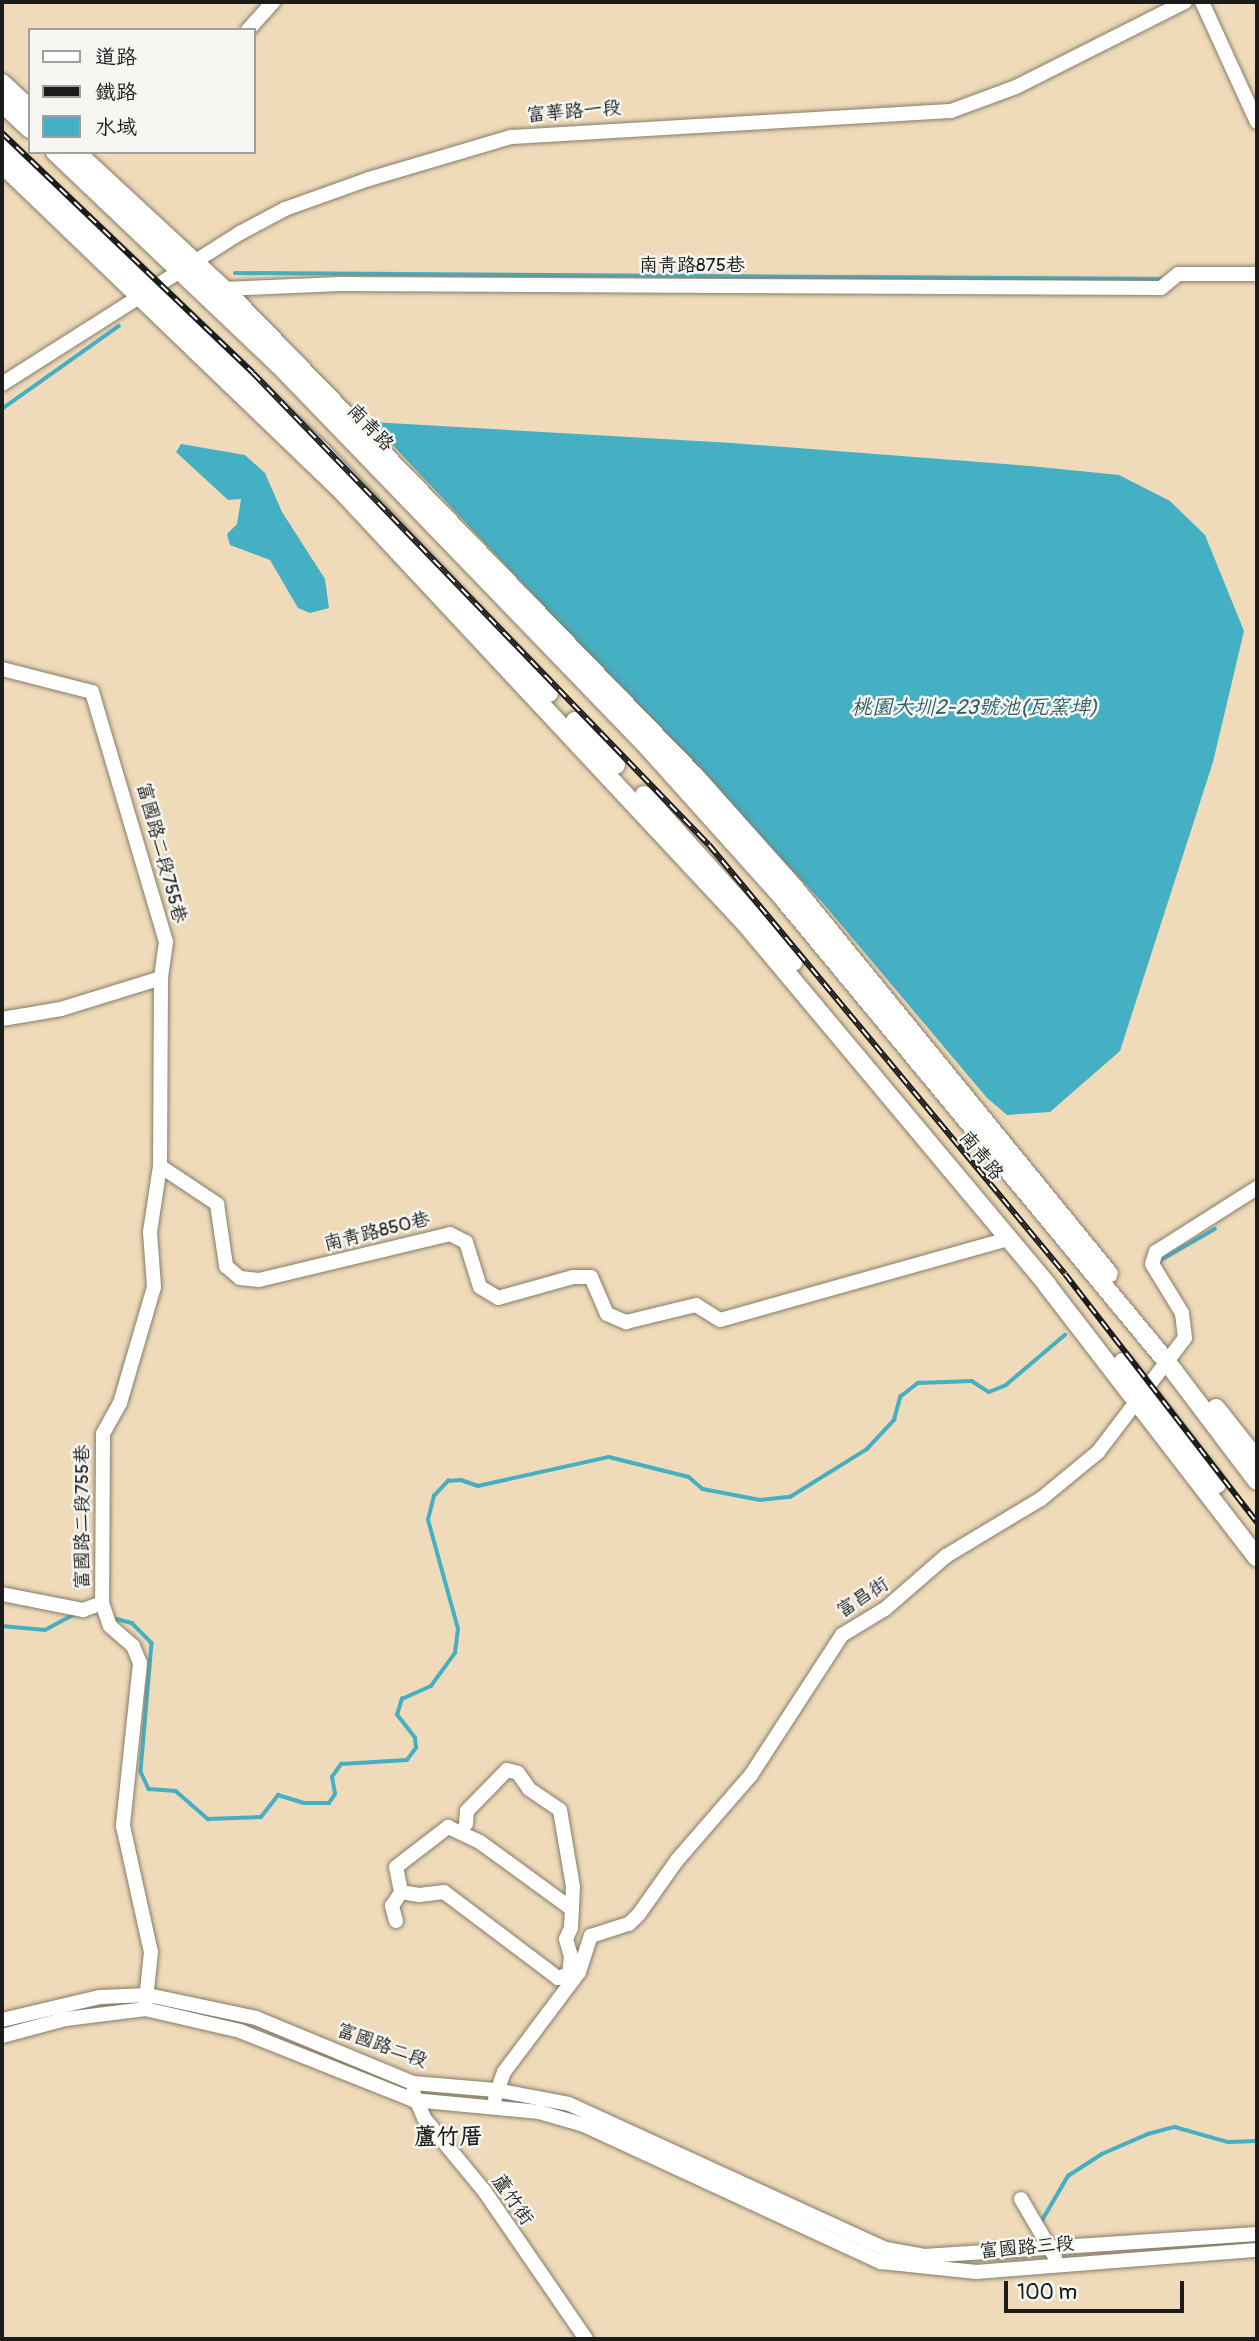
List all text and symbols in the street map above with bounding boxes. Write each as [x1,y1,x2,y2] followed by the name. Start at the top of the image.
[28,28,256,154] legend
[95,44,137,71] text: 道路
[95,79,137,106] text: 鐵路
[526,97,622,127] street label: 富華路一段
[95,114,137,141] text: 水域
[639,255,745,277] street label: 南青路875巷
[342,400,398,456] street label: 南青路
[851,695,1097,721] water label: 桃園大圳2-23號池(瓦窯埤)
[131,780,191,926] street label: 富國路二段755巷
[954,1127,1008,1185] street label: 南青路
[321,1208,433,1256] street label: 南青路850巷
[72,1445,94,1589] street label: 富國路二段755巷
[833,1573,893,1623] street label: 富昌街
[333,2019,431,2073] street label: 富國路二段
[414,2123,482,2151] district label: 蘆竹厝
[486,2170,538,2230] street label: 蘆竹街
[979,2233,1075,2263] street label: 富國路三段
[1007,2268,1187,2312] scale bar
[1017,2279,1077,2306] text: 100 m

